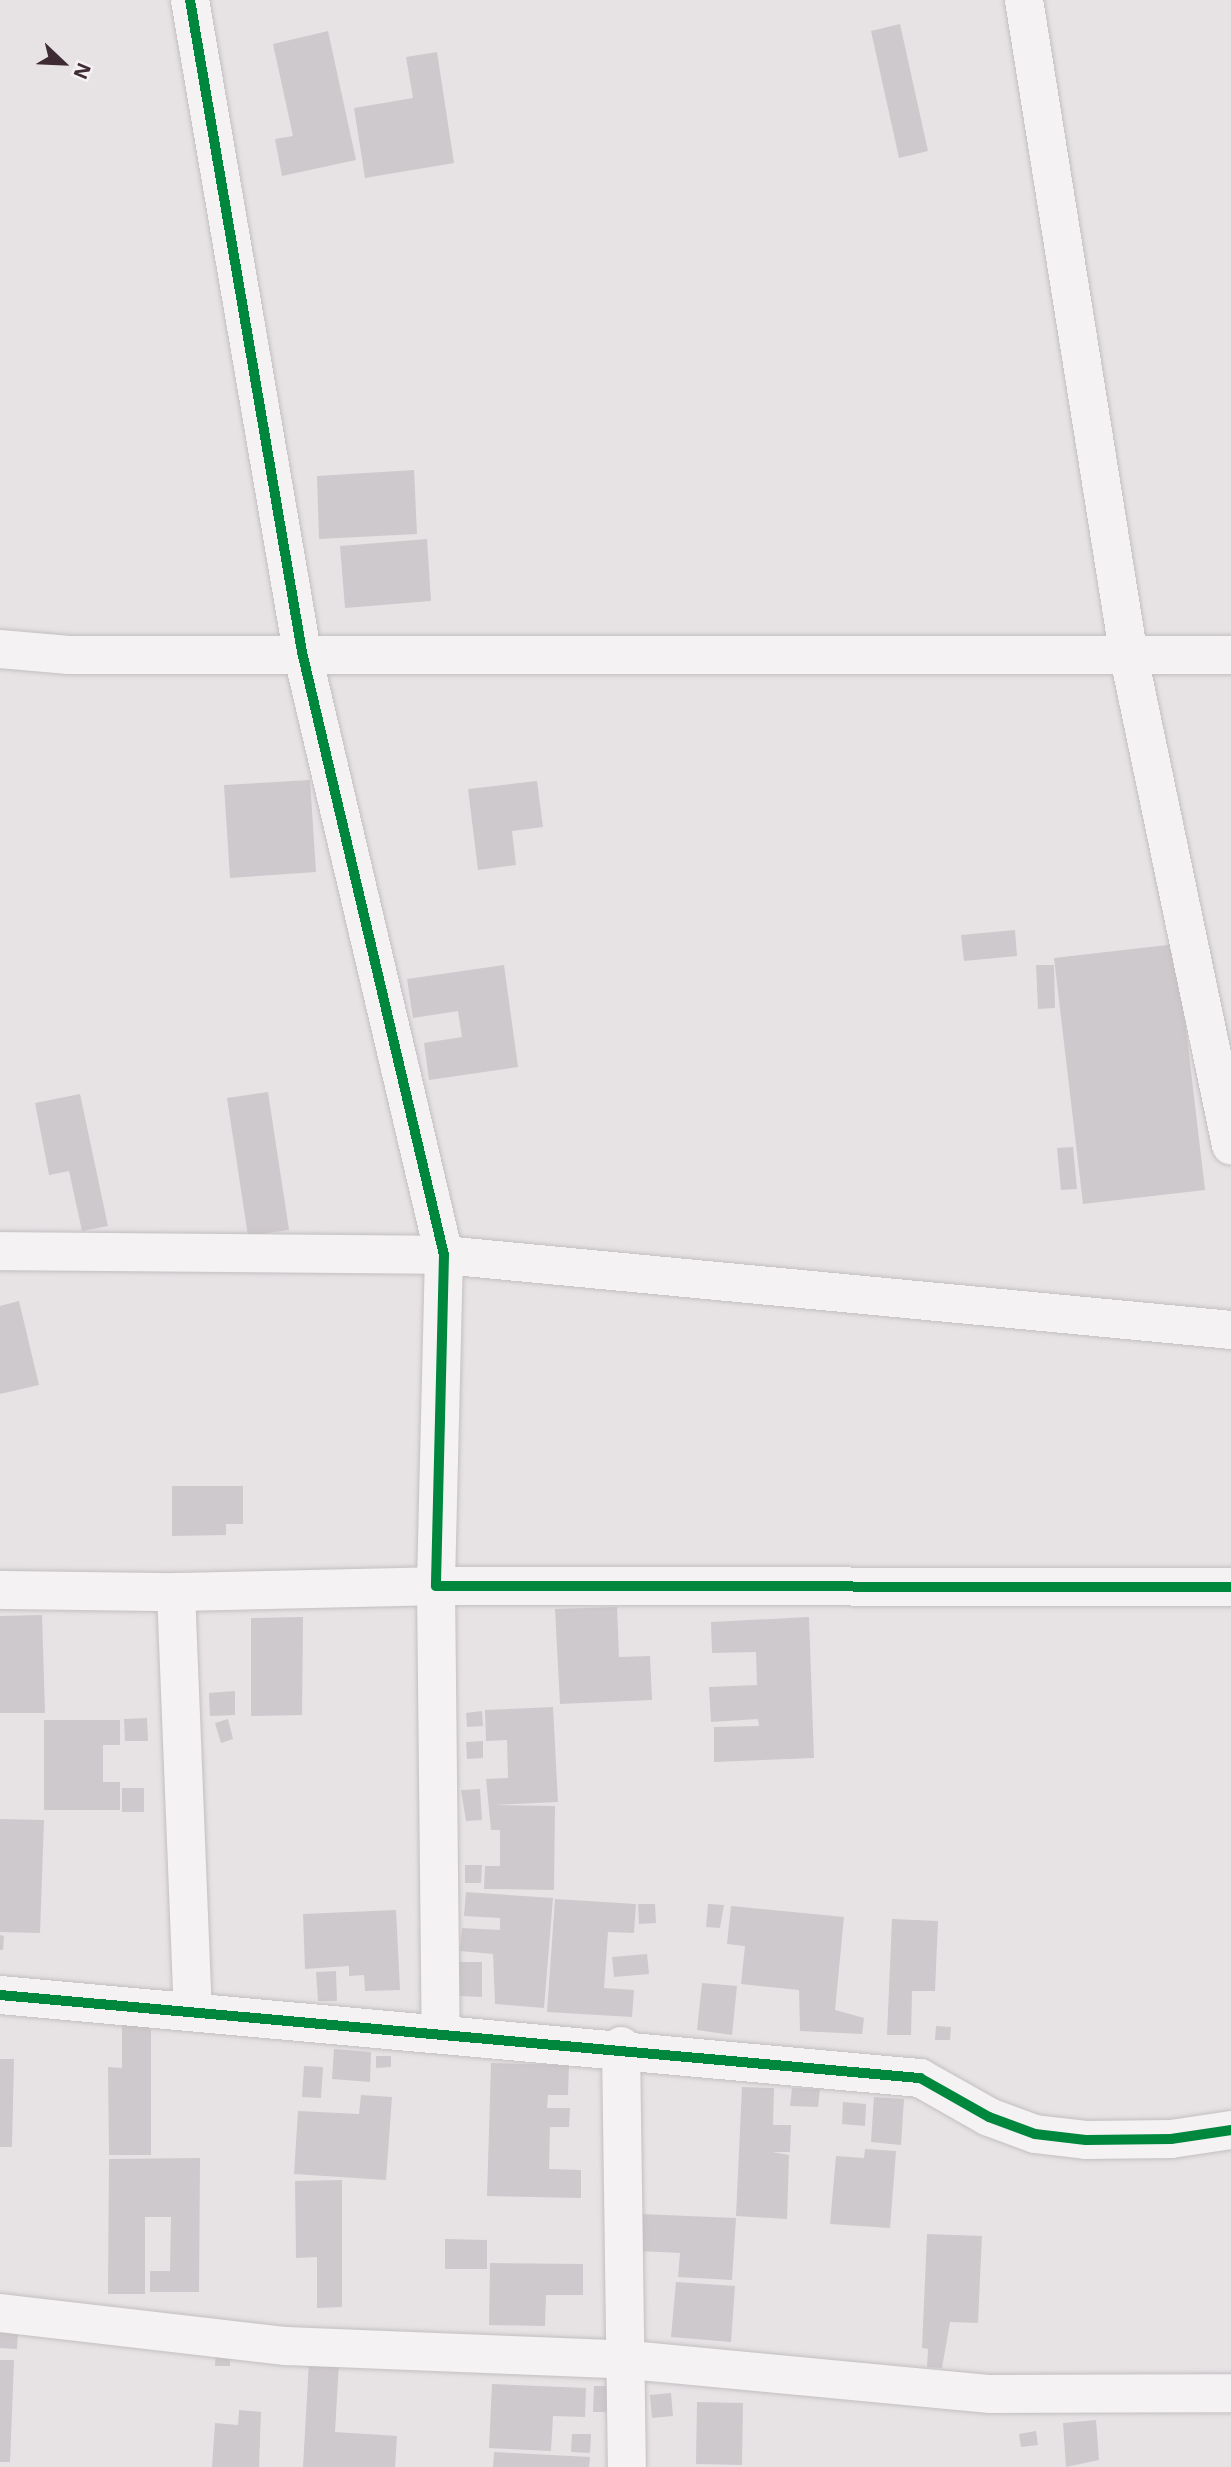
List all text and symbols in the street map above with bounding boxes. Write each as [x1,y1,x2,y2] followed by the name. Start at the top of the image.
[28,28,98,98] north arrow
[67,59,97,83] text: N

